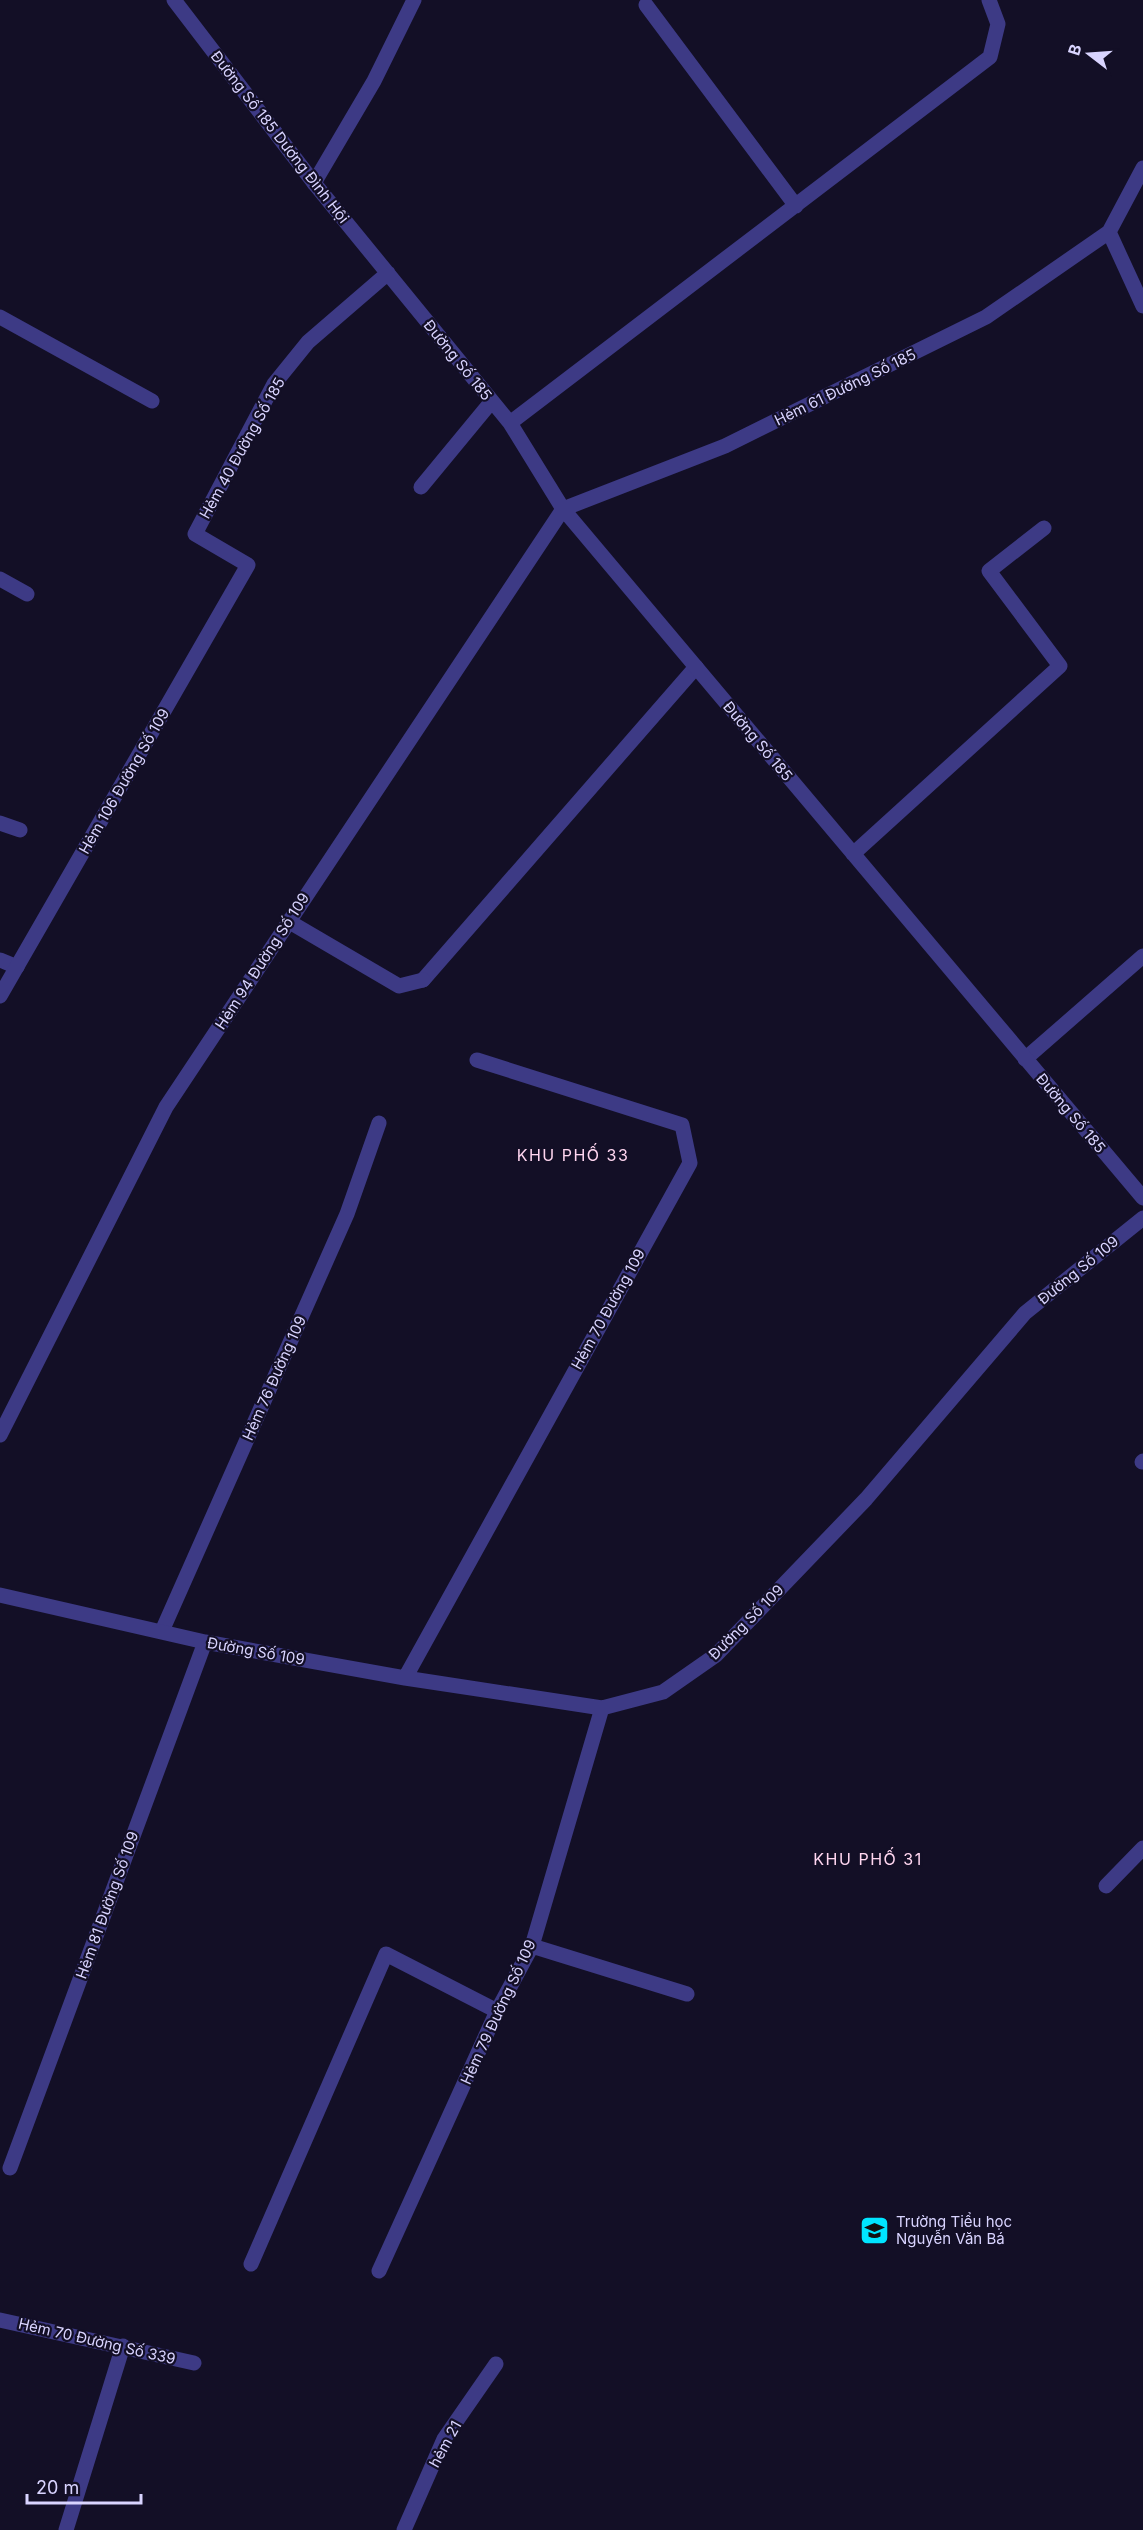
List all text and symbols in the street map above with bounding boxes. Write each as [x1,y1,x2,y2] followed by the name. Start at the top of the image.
[1059,24,1119,84] north arrow
[1064,42,1086,58] text: B
[207,47,353,227] street label: Đường Số 185 Dương Đình Hội
[420,316,496,404] street label: Đường Số 185
[771,344,919,430] street label: Hẻm 61 Đường Số 185
[195,374,289,522] street label: Hẻm 40 Đường Số 185
[719,697,797,785] street label: Đường Số 185
[75,705,173,857] street label: Hẻm 106 Đường Số 109
[211,889,313,1033] street label: Hẻm 94 Đường Số 109
[1032,1069,1110,1157] street label: Đường Số 185
[517,1143,629,1165] district label: KHU PHỐ 33
[1034,1232,1122,1308] street label: Đường Số 109
[567,1245,649,1373] street label: Hẻm 70 Đường 109
[238,1313,310,1443] street label: Hẻm 76 Đường 109
[704,1580,788,1664] street label: Đường Số 109
[206,1633,306,1669] street label: Đường Số 109
[71,1829,143,1981] street label: Hẻm 81 Đường Số 109
[813,1847,923,1869] district label: KHU PHỐ 31
[456,1937,540,2087] street label: Hẻm 79 Đường Số 109
[896,2212,1012,2248] place label: Trường Tiểu học Nguyễn Văn Bá
[859,2214,891,2246] school or university icon: Trường Tiểu học Nguyễn Văn Bá
[17,2314,177,2368] street label: Hẻm 70 Đường Số 339
[425,2417,465,2471] street label: hẻm 21
[27,2467,141,2505] scale bar
[36,2477,79,2498] text: 20 m

